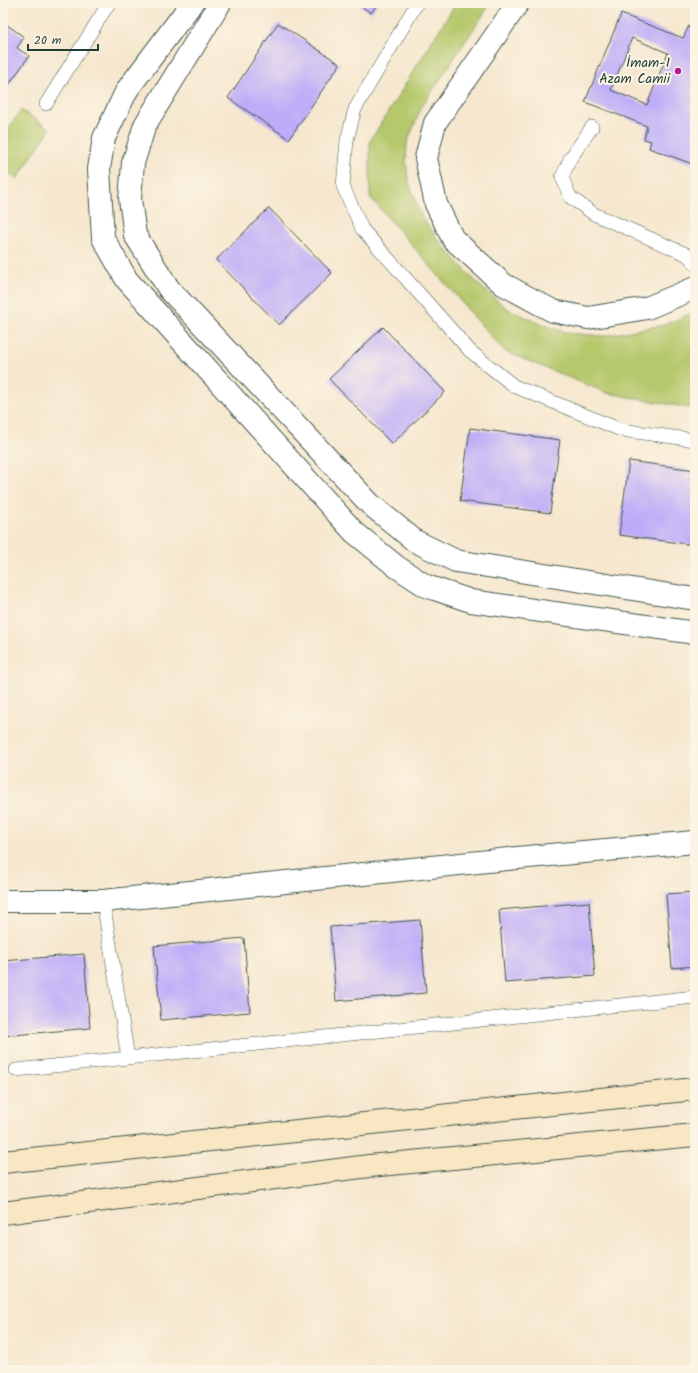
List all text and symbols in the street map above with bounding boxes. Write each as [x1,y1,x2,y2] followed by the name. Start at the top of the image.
[28,26,98,52] scale bar
[34,31,62,50] text: 20 m
[599,52,671,90] place label: İmam-I Azam Camii
[673,66,683,76] marker: İmam-I Azam Camii

